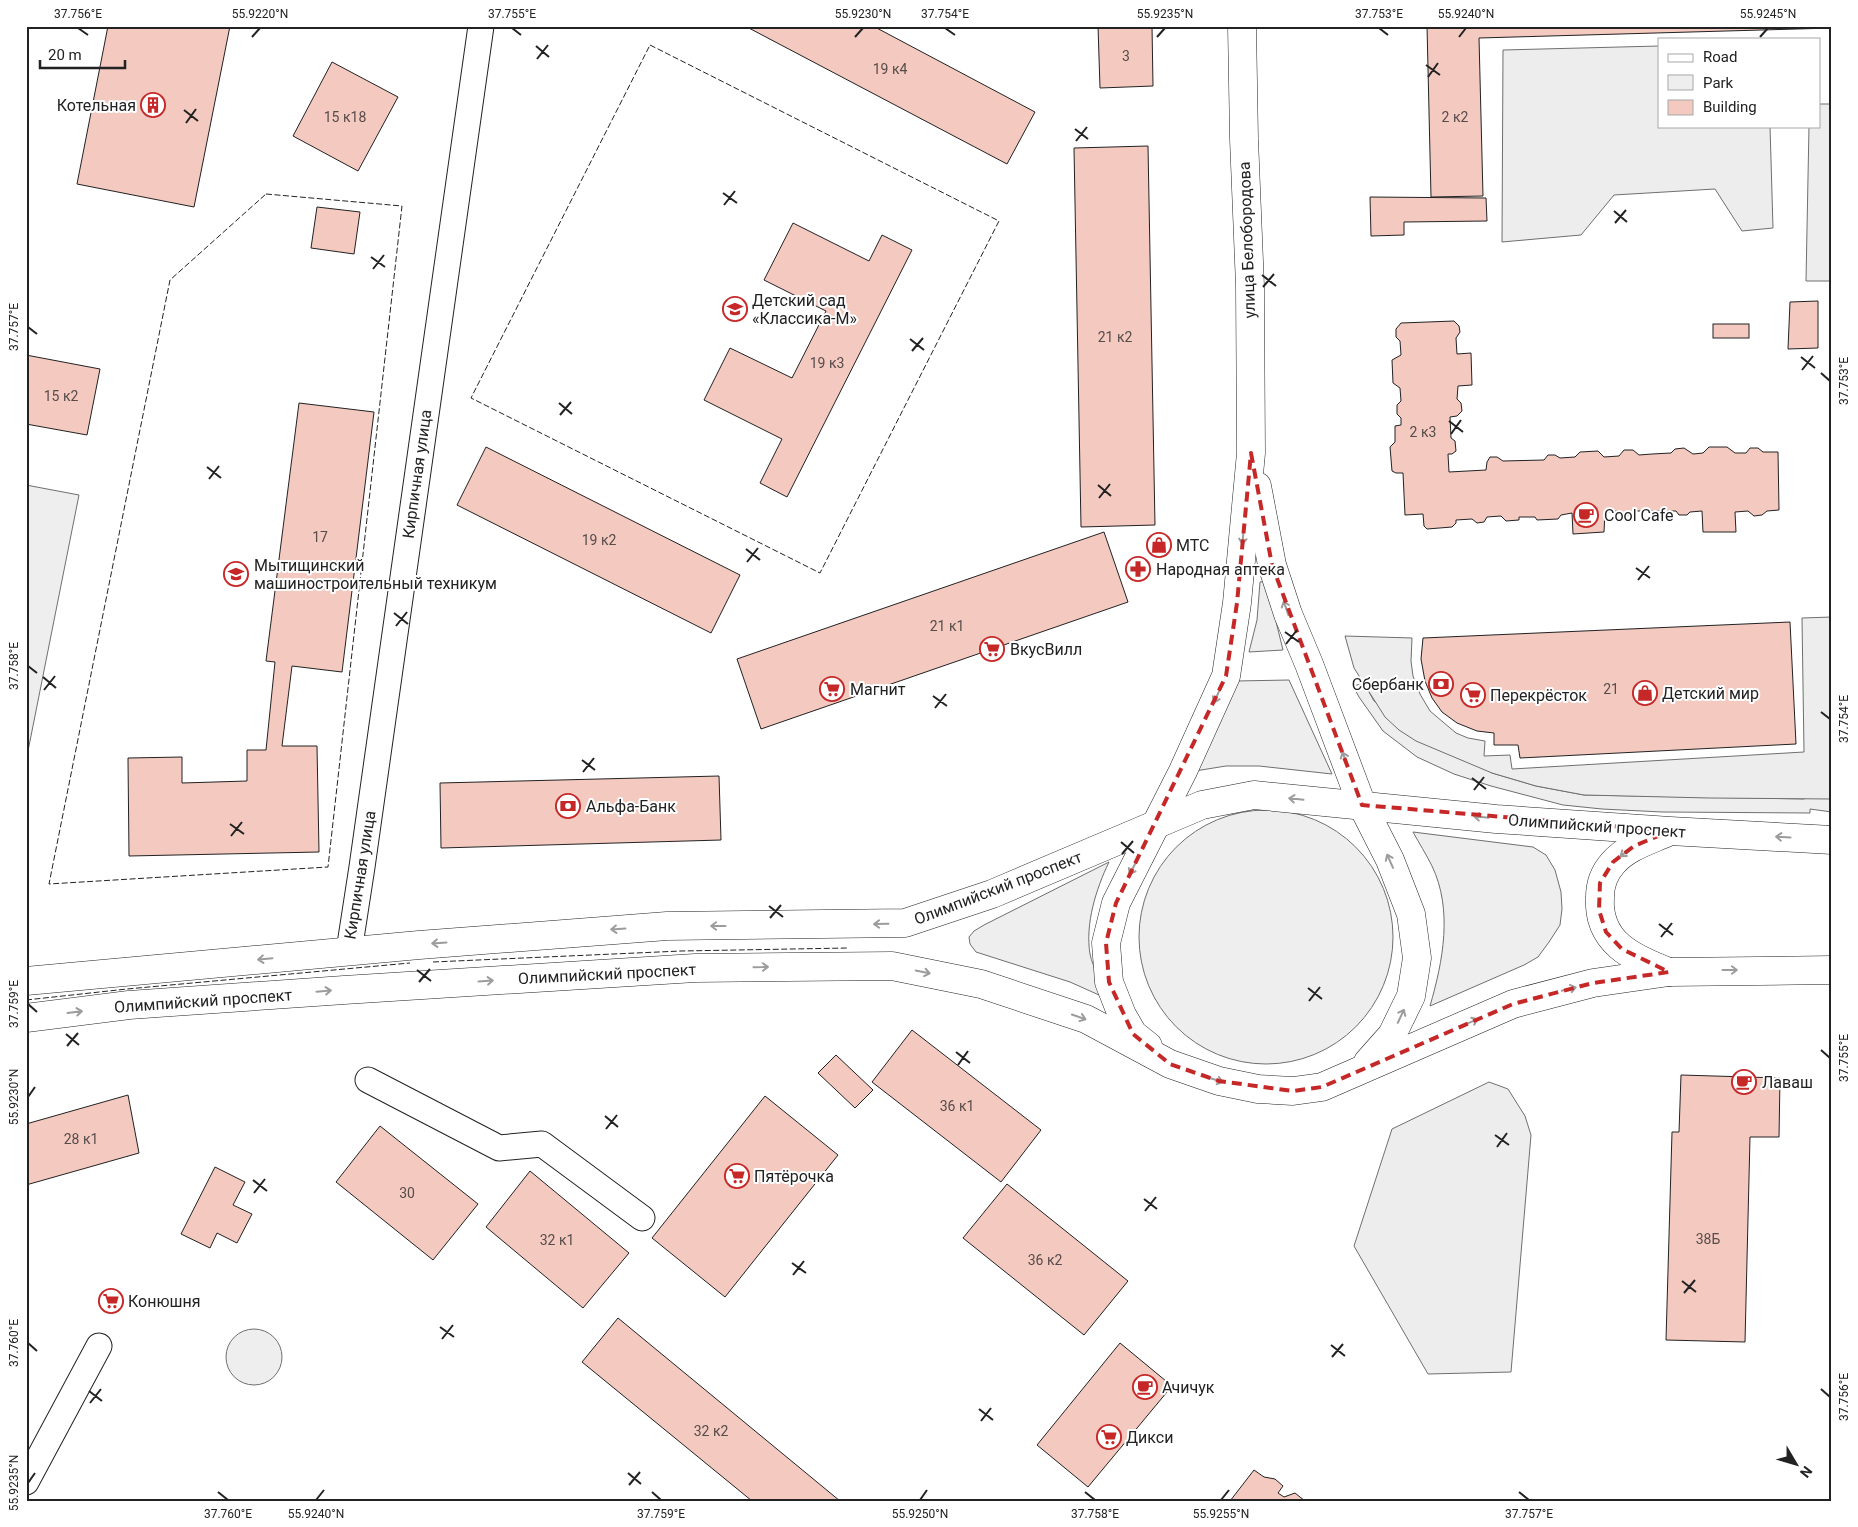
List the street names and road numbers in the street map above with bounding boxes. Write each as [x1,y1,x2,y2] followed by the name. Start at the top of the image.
[1235,161,1259,319] street label: улица Белобородова
[399,408,435,540] street label: Кирпичная улица
[340,809,380,941] street label: Кирпичная улица
[1507,810,1687,842] street label: Олимпийский проспект
[911,847,1085,929] street label: Олимпийский проспект
[517,960,697,988] street label: Олимпийский проспект
[113,985,293,1017] street label: Олимпийский проспект

